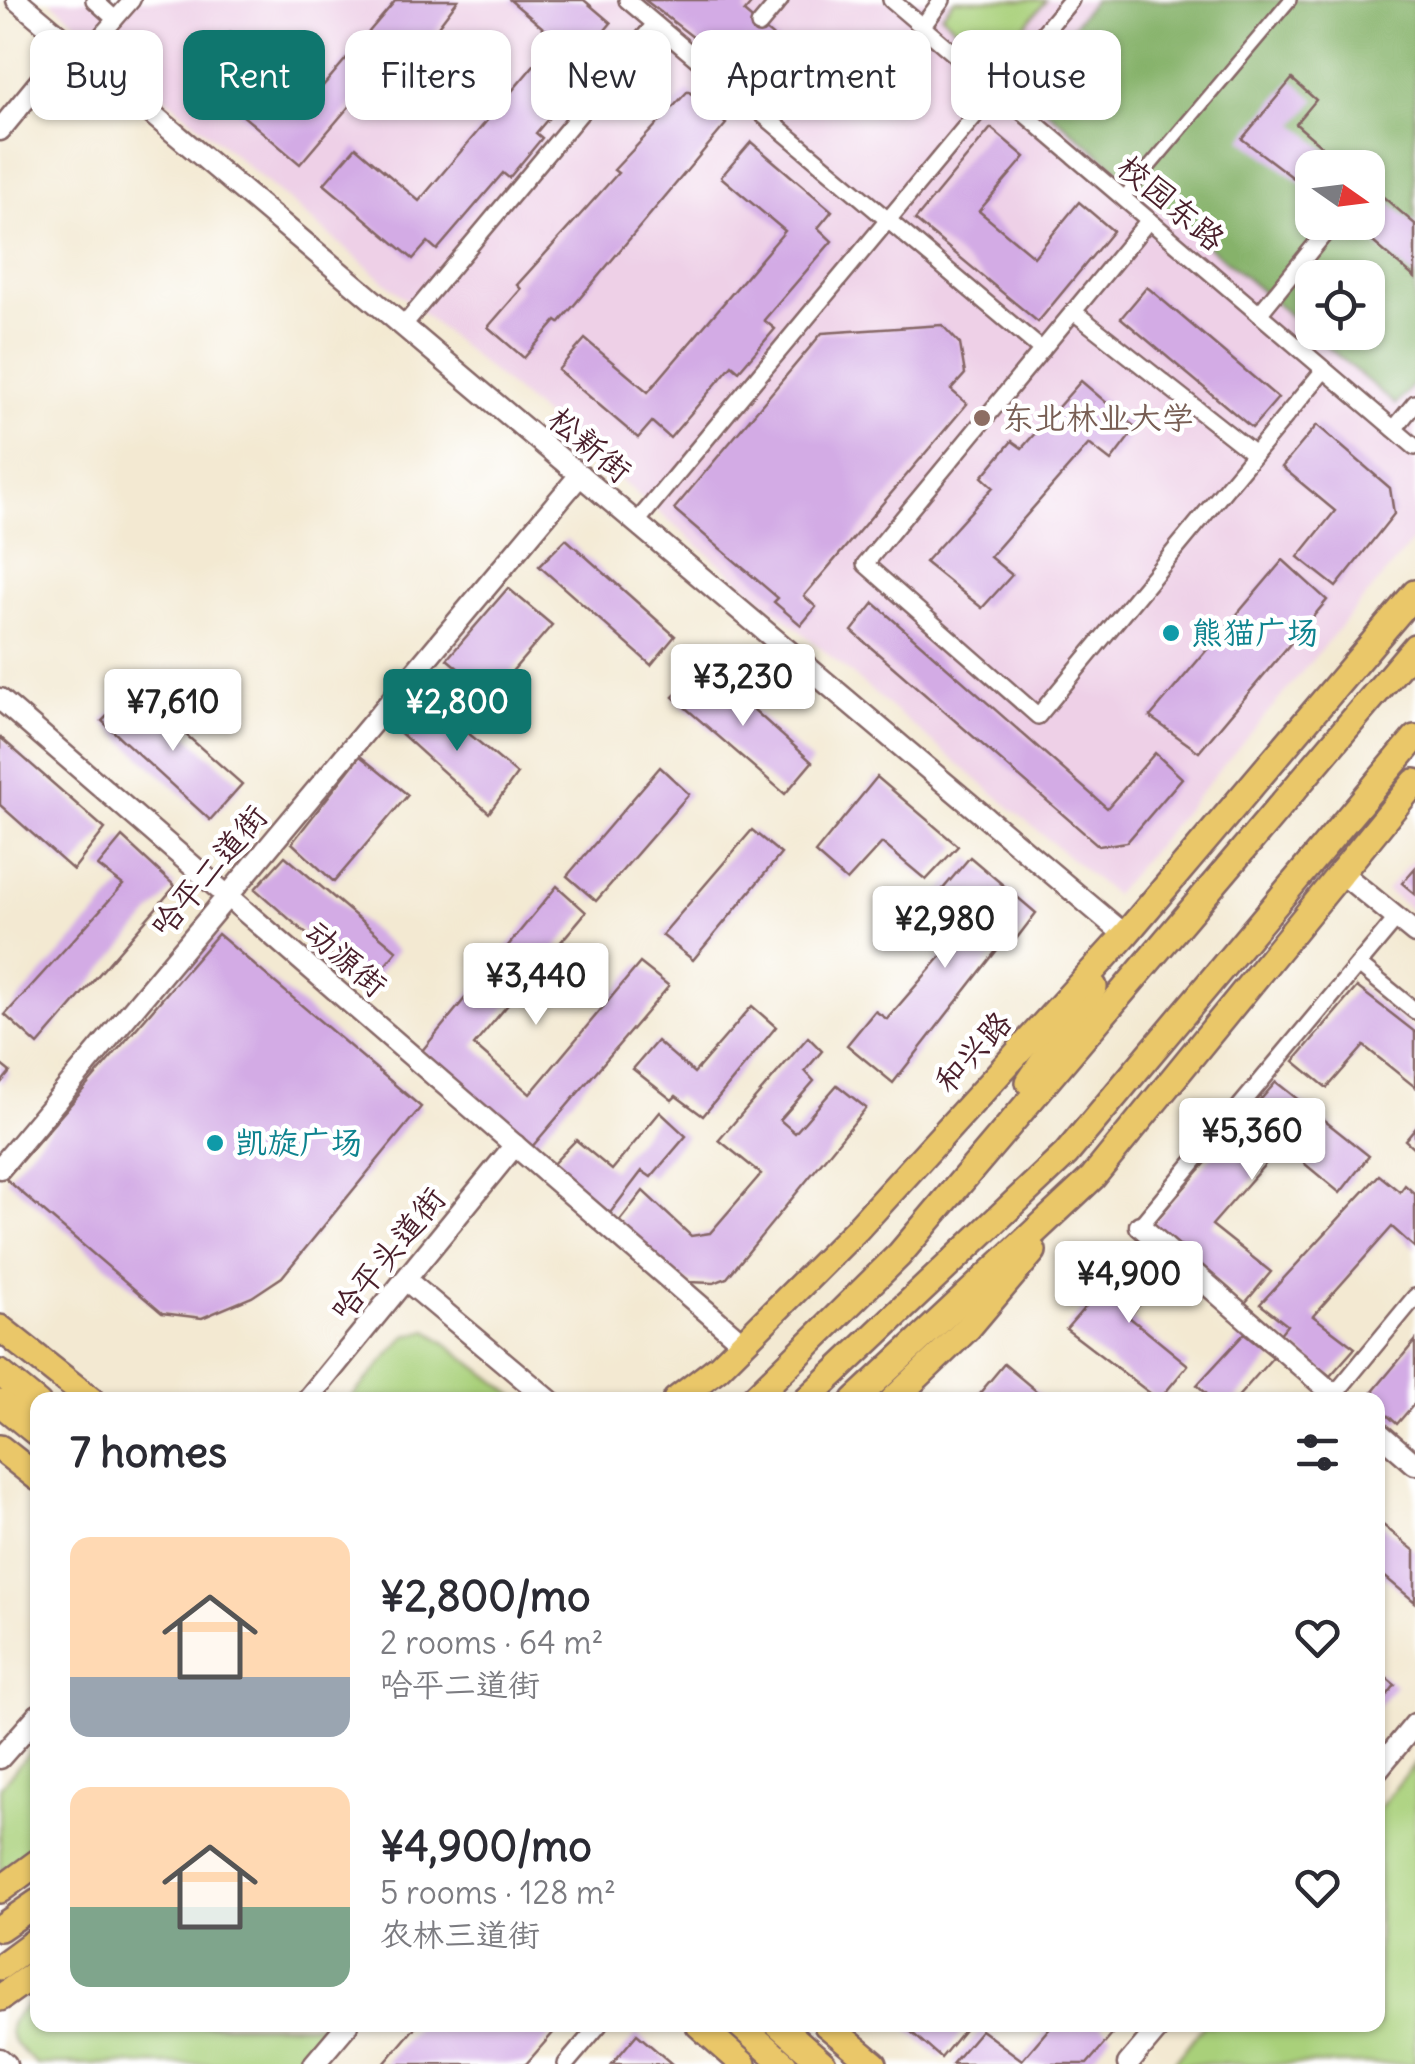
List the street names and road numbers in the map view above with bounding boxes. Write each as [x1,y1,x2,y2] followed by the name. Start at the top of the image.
[1109,146,1234,259] street label: 校园东路
[540,398,640,491] street label: 松新街
[141,796,276,945] street label: 哈平二道街
[297,912,396,1006] street label: 动源街
[925,1002,1020,1101] street label: 和兴路
[321,1179,454,1329] street label: 哈平头道街

